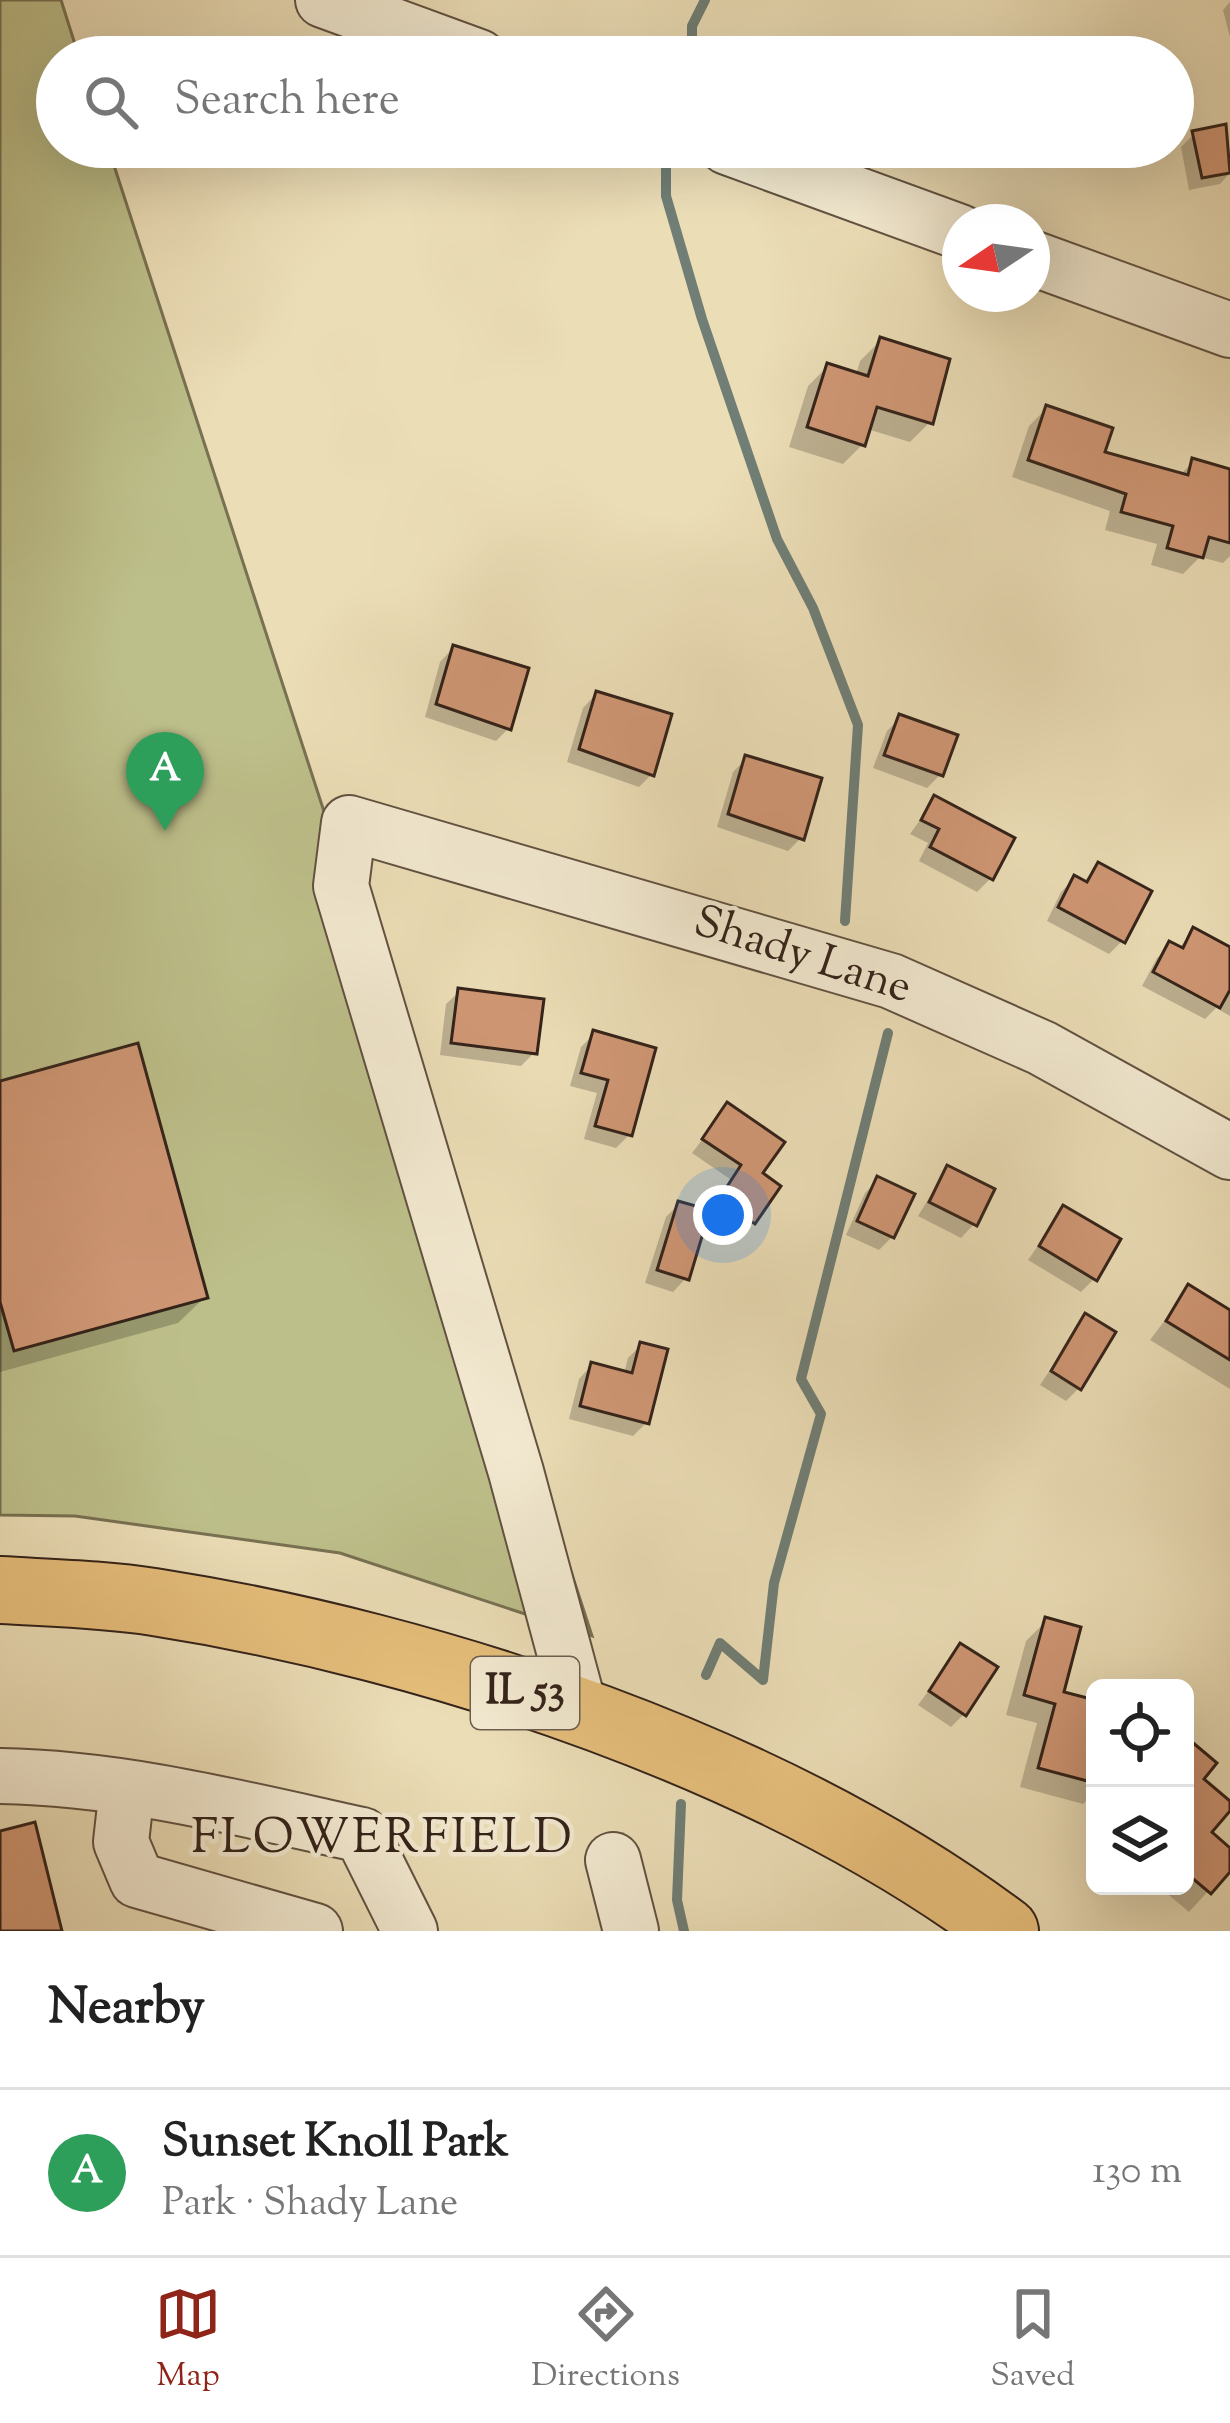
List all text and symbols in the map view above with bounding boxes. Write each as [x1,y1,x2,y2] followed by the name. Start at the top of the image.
[36,36,1194,168] search box
[78,69,144,135] icon: search
[174,70,400,135] text: Search here
[942,204,1050,312] north arrow
[126,732,204,831] pin: A
[685,891,919,1023] street label: Shady Lane
[693,1185,753,1245] your location
[471,1657,579,1729] road number: IL 53
[1086,1679,1194,1895] map controls
[1086,1679,1194,1787] button: locate
[1086,1787,1194,1895] button: layers
[191,1806,575,1875] district label: FLOWERFIELD
[48,1973,205,2046] text: Nearby
[162,2112,509,2177] text: Sunset Knoll Park
[71,2145,103,2201] text: A
[1092,2145,1182,2201] text: 130 m
[162,2177,458,2233] text: Park · Shady Lane
[155,2281,221,2401] tab: Map
[531,2281,680,2401] tab: Directions
[990,2281,1075,2401] tab: Saved

